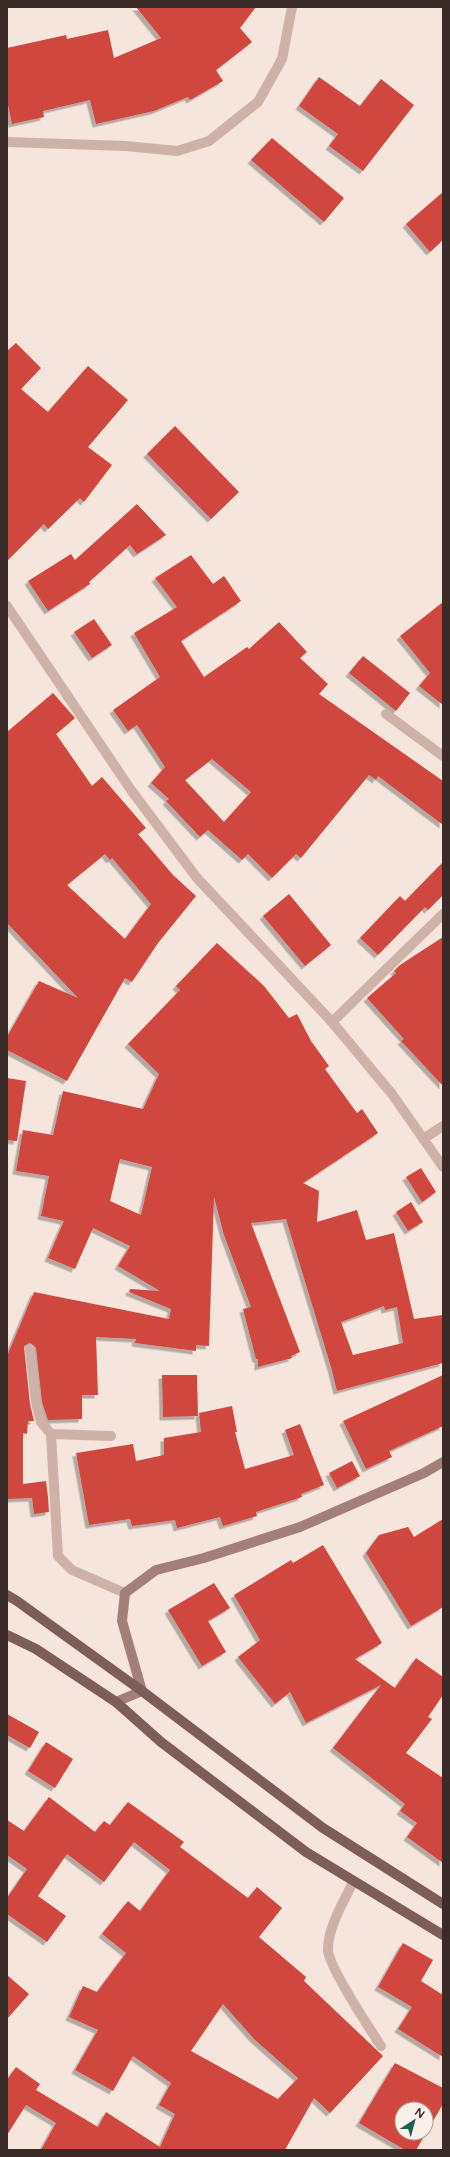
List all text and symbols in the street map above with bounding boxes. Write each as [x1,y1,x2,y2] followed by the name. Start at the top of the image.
[394,2101,434,2141] north arrow
[412,2105,427,2121] text: N

